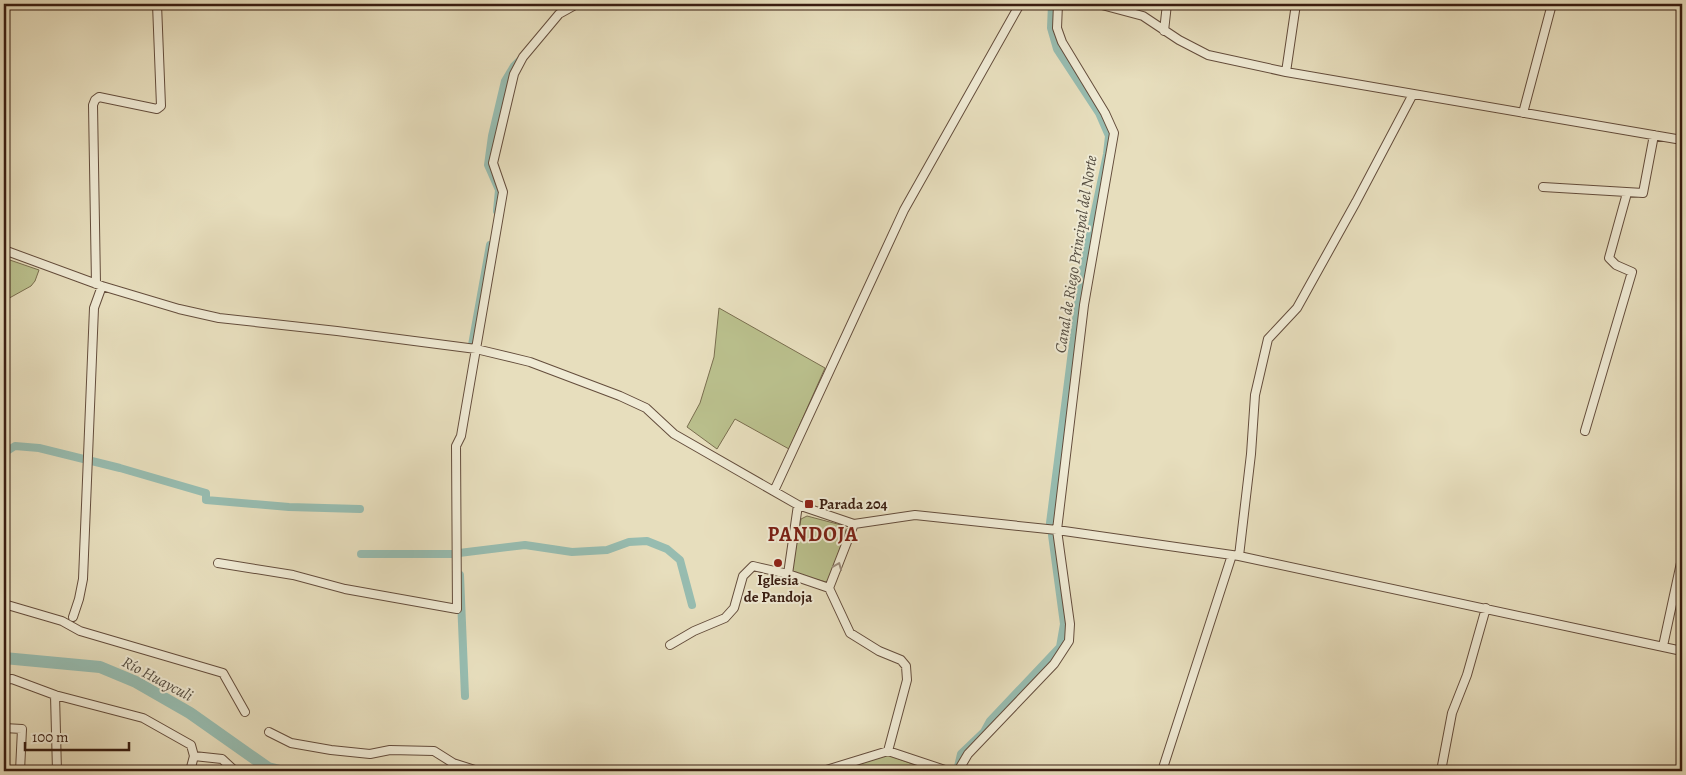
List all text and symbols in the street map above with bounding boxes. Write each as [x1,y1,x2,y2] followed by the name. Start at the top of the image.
[1049,153,1103,355] water label: Canal de Riego Principal del Norte
[819,494,888,514] place label: Parada 204
[803,498,815,510] marker: Parada 204
[767,521,859,548] district label: PANDOJA
[772,557,784,569] marker: Iglesia de Pandoja
[832,562,842,571] one-way arrow
[744,570,813,607] place label: Iglesia de Pandoja
[118,651,197,707] water label: Río Huayculi
[25,720,129,752] scale bar
[32,727,69,747] text: 100 m

